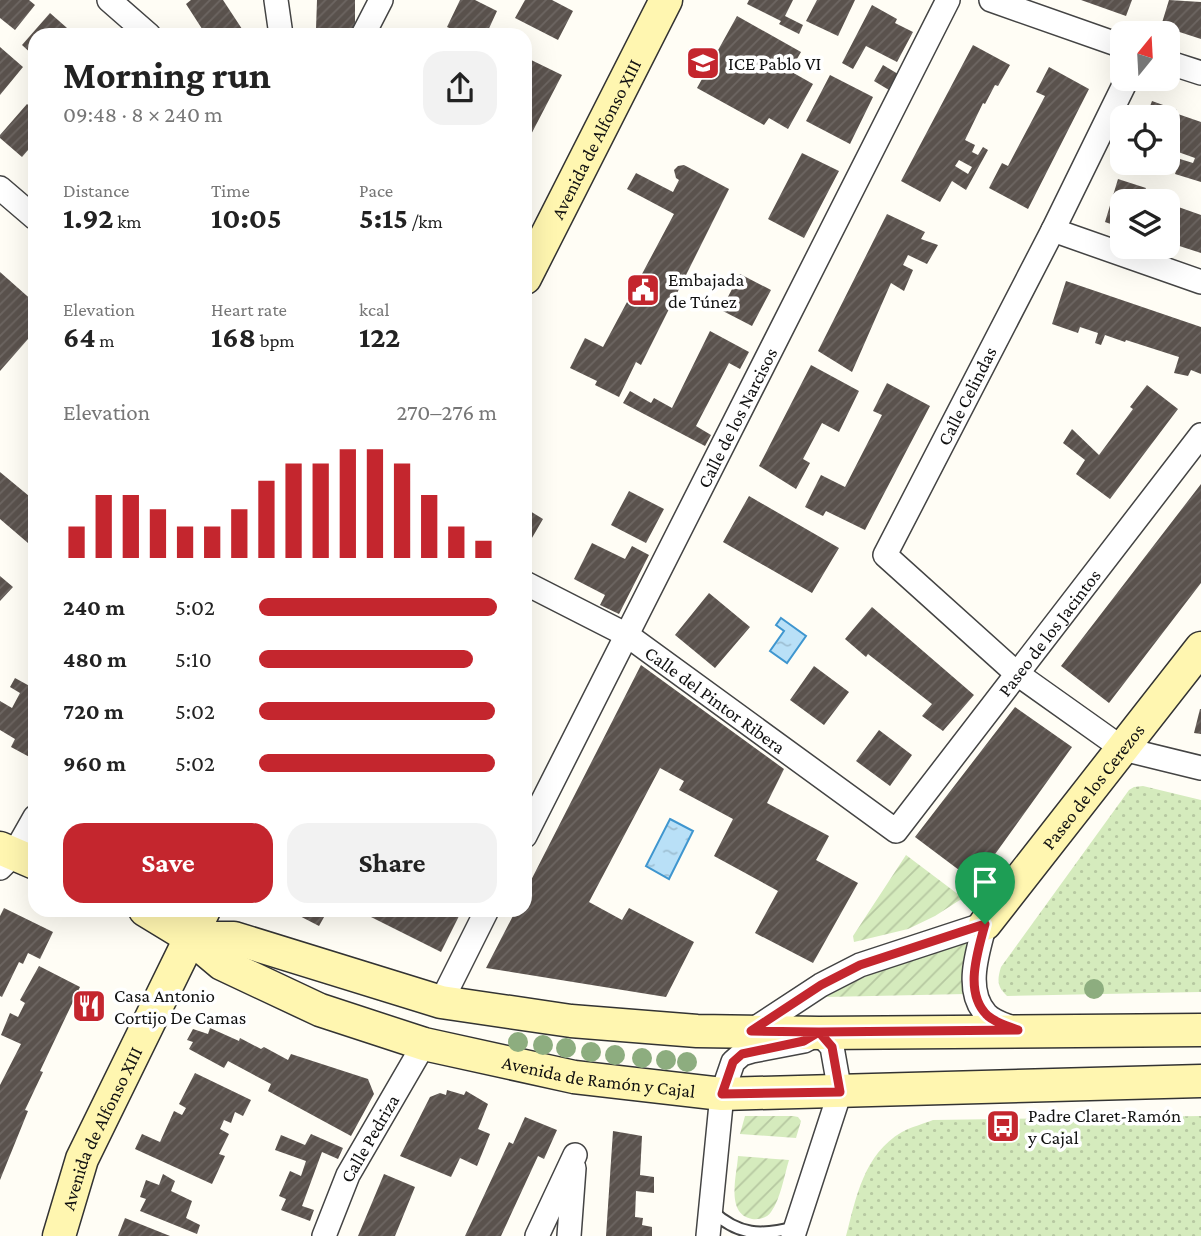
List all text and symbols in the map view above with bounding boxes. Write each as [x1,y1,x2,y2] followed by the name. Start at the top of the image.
[1110,21,1180,91] north arrow
[1110,21,1180,259] map controls
[684,44,722,82] school or university icon: ICE Pablo VI
[423,51,497,125] button: share
[728,53,821,74] place label: ICE Pablo VI
[63,54,271,96] text: Morning run
[546,55,645,222] street label: Avenida de Alfonso XIII
[63,101,223,127] text: 09:48 · 8 × 240 m
[1110,105,1180,175] button: locate
[63,180,129,201] text: Distance
[211,180,250,201] text: Time
[359,180,393,201] text: Pace
[1110,189,1180,259] button: layers
[63,201,114,234] text: 1.92
[211,201,282,234] text: 10:05
[359,201,408,234] text: 5:15
[114,211,142,232] text: km
[408,211,443,232] text: /km
[668,269,745,312] place label: Embajada de Túnez
[624,271,662,309] public building icon: Embajada de Túnez
[63,299,135,320] text: Elevation
[211,299,287,320] text: Heart rate
[359,299,390,320] text: kcal
[63,320,96,353] text: 64
[211,320,256,353] text: 168
[359,320,400,353] text: 122
[96,330,114,351] text: m
[256,330,295,351] text: bpm
[933,343,1001,449] street label: Calle Celindas
[693,344,781,491] street label: Calle de los Narcisos
[63,399,150,425] text: Elevation
[396,399,497,425] text: 270–276 m
[993,565,1105,700] street label: Paseo de los Jacintos
[63,594,125,620] text: 240 m
[175,594,215,620] text: 5:02
[641,641,790,758] street label: Calle del Pintor Ribera
[63,646,127,672] text: 480 m
[175,646,212,672] text: 5:10
[63,698,124,724] text: 720 m
[175,698,215,724] text: 5:02
[1037,719,1148,853] street label: Paseo de los Cerezos
[63,750,126,776] text: 960 m
[175,750,215,776] text: 5:02
[63,823,273,903] button: Save
[287,823,497,903] button: Share
[955,852,1015,924] pin
[966,863,1004,901] icon: arrive
[114,985,246,1029] place label: Casa Antonio Cortijo De Camas
[70,987,108,1025] restaurant icon: Casa Antonio Cortijo De Camas
[57,1043,146,1212] street label: Avenida de Alfonso XIII
[500,1051,696,1101] street label: Avenida de Ramón y Cajal
[336,1090,403,1185] street label: Calle Pedriza
[1027,1105,1181,1149] place label: Padre Claret-Ramón y Cajal
[984,1107,1022,1145] bus stop icon: Padre Claret-Ramón y Cajal

